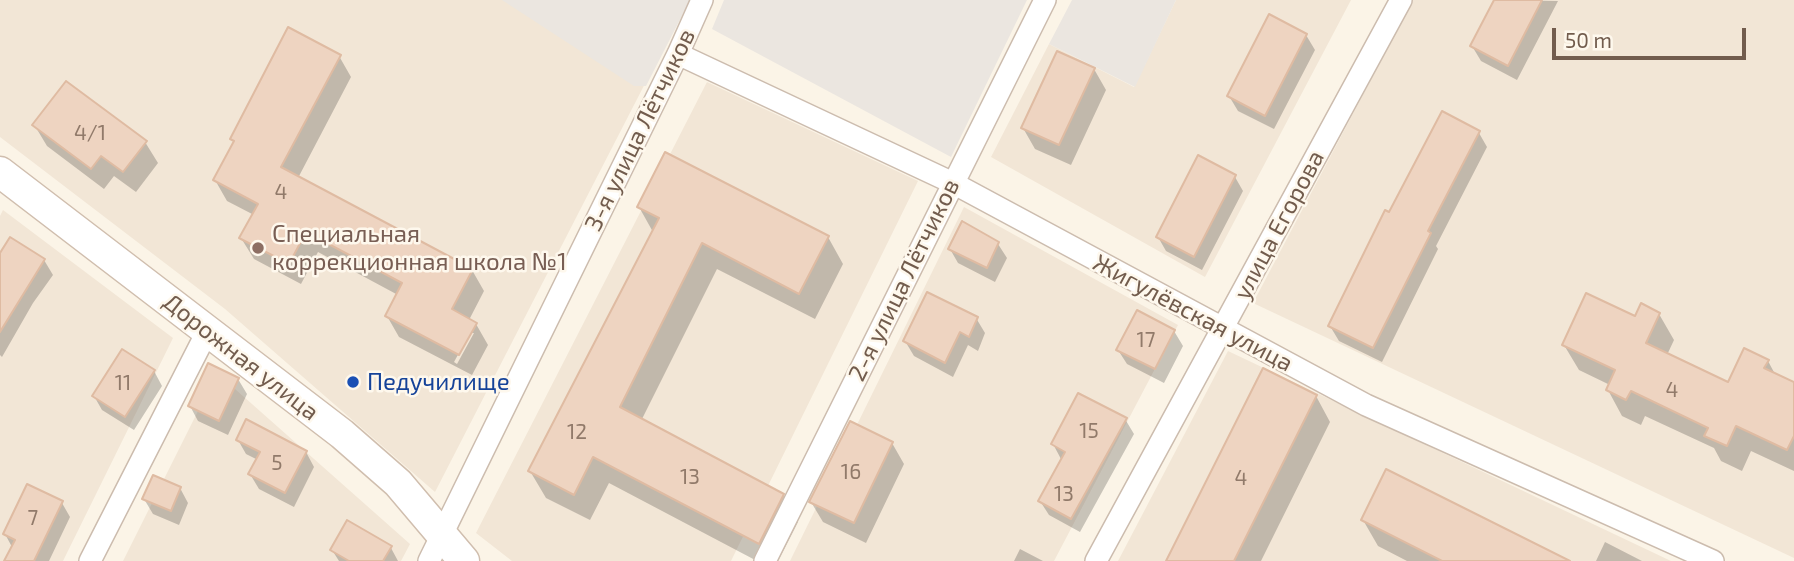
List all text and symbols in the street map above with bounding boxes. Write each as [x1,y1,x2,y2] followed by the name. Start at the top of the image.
[1556,14,1750,58] scale bar
[579,24,701,236] street label: 3-я улица Лётчиков
[1565,27,1612,52] text: 50 m
[74,120,106,146] house number: 4/1
[1228,146,1330,304] street label: улица Егорова
[843,174,965,386] street label: 2-я улица Лётчиков
[275,179,287,205] house number: 4
[272,220,567,276] place label: Специальная коррекционная школа №1
[250,240,266,256] marker: Специальная коррекционная школа №1
[1088,248,1298,378] street label: Жигулёвская улица
[157,287,325,427] street label: Дорожная улица
[1136,327,1156,353] house number: 17
[367,368,510,396] place label: Педучилище
[115,370,131,396] house number: 11
[345,374,361,390] marker: Педучилище
[1666,377,1678,403] house number: 4
[1079,418,1099,444] house number: 15
[567,419,587,445] house number: 12
[271,450,283,476] house number: 5
[841,459,861,485] house number: 16
[680,464,700,490] house number: 13
[1235,465,1247,491] house number: 4
[1054,481,1074,507] house number: 13
[28,505,38,531] house number: 7

